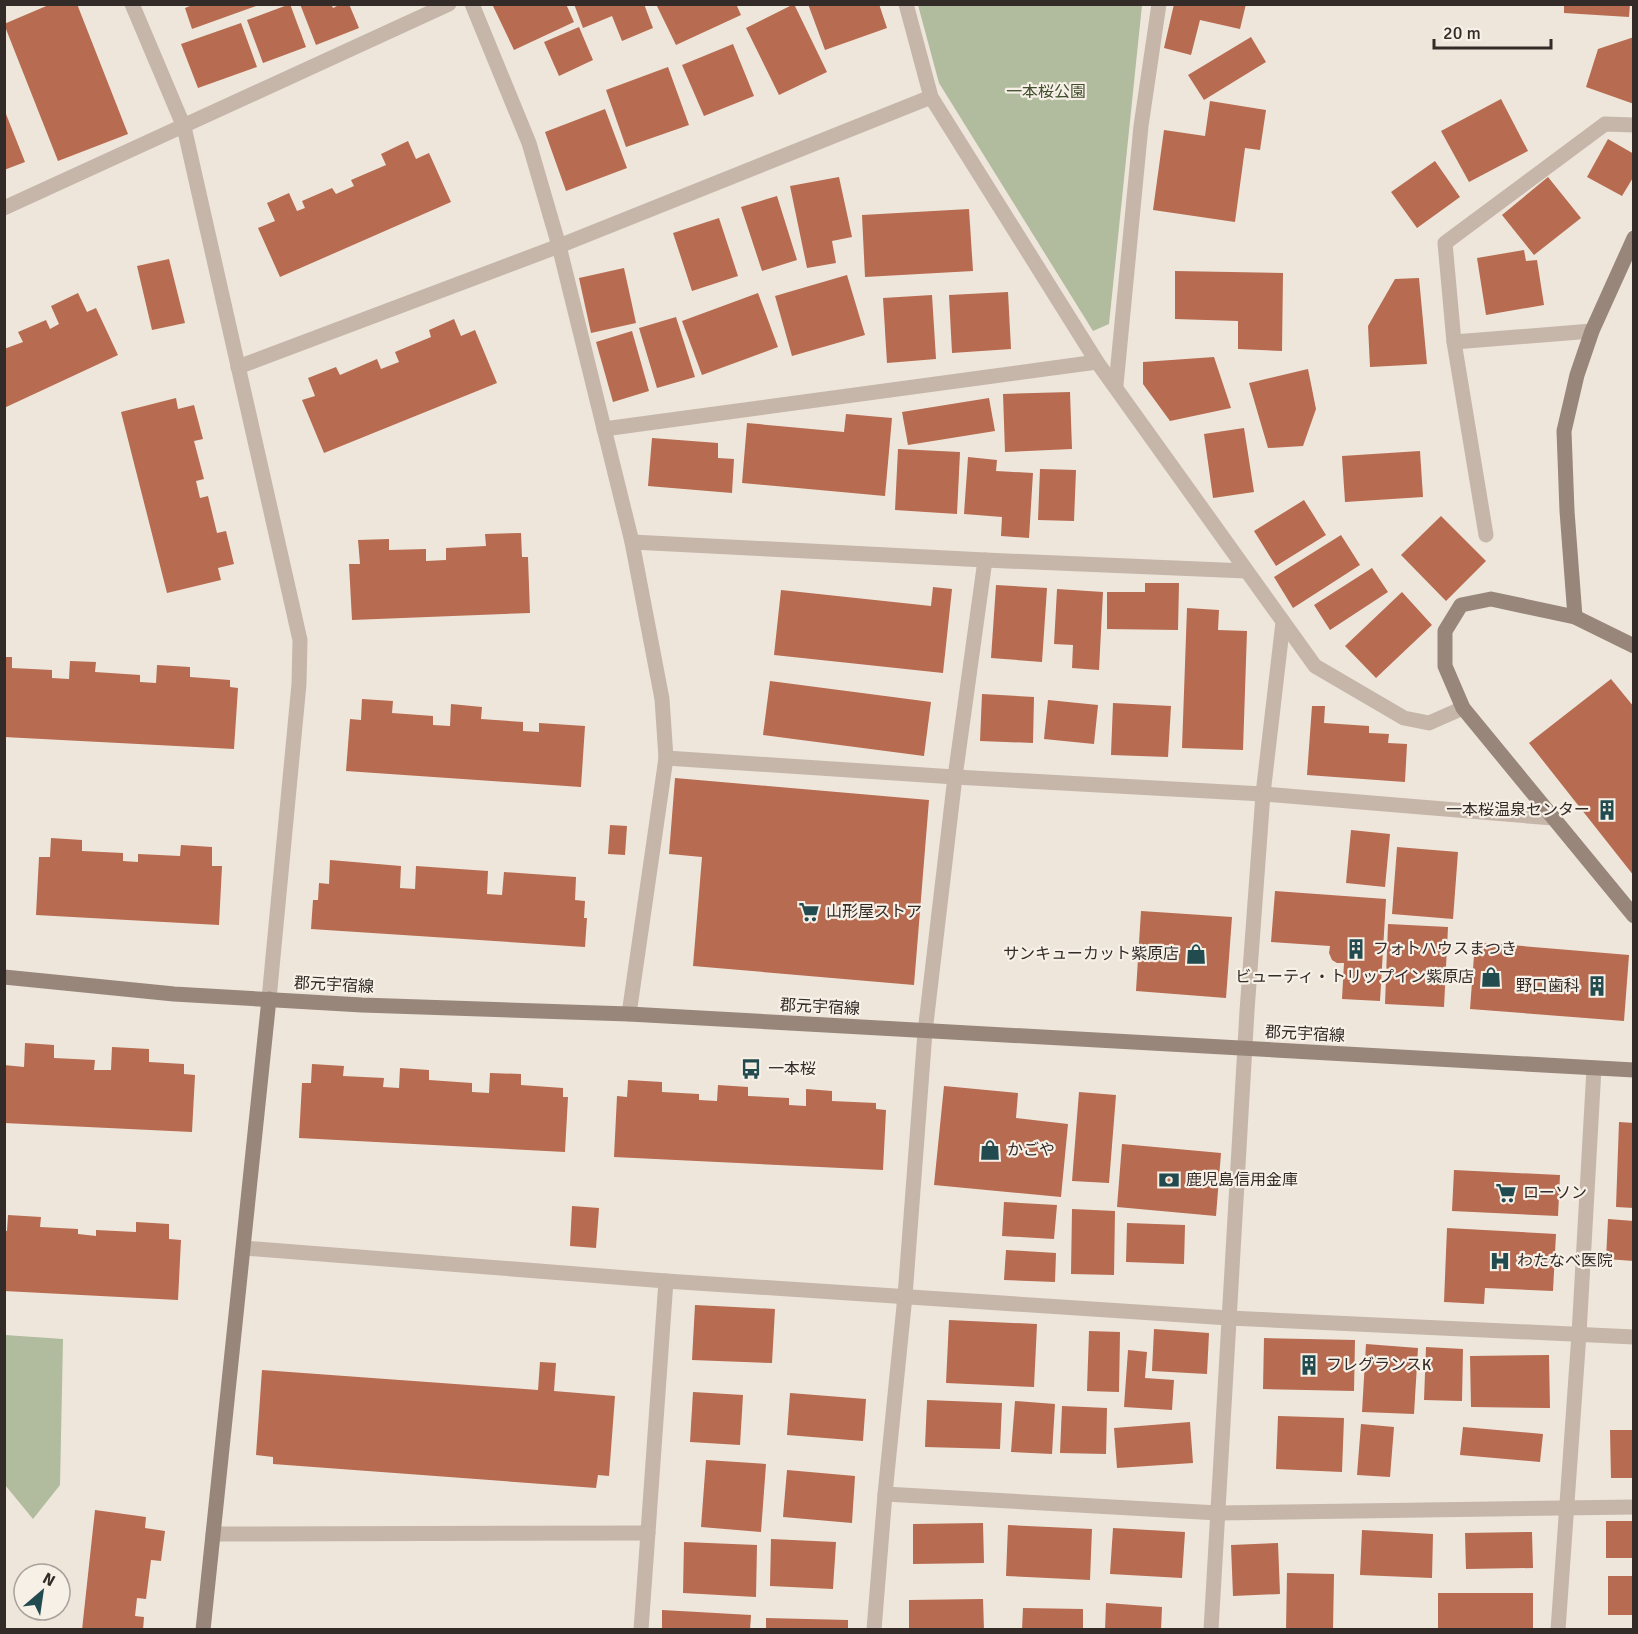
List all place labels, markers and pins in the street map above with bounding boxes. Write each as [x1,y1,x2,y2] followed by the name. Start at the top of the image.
[1595,798,1619,822] building icon: 一本桜温泉センター
[1446,800,1590,820] place label: 一本桜温泉センター
[797,900,821,924] supermarket icon: 山形屋ストア
[826,902,922,922] place label: 山形屋ストア
[1344,937,1368,961] building icon: フォトハウスまつき
[1373,939,1517,959] place label: フォトハウスまつき
[1184,942,1208,966] shop icon: サンキューカット紫原店
[1003,944,1179,964] place label: サンキューカット紫原店
[1479,965,1503,989] shop icon: ビューティ・トリップイン紫原店
[1235,967,1474,987] place label: ビューティ・トリップイン紫原店
[1585,974,1609,998] building icon: 野口歯科
[1516,976,1580,996] place label: 野口歯科
[739,1057,763,1081] bus stop icon: 一本桜
[768,1059,816,1079] place label: 一本桜
[978,1138,1002,1162] shop icon: かごや
[1007,1140,1055,1160] place label: かごや
[1157,1168,1181,1192] bank icon: 鹿児島信用金庫
[1186,1170,1298,1190] place label: 鹿児島信用金庫
[1494,1181,1518,1205] supermarket icon: ローソン
[1523,1183,1587,1203] place label: ローソン
[1488,1249,1512,1273] hospital icon: わたなべ医院
[1517,1251,1613,1271] place label: わたなべ医院
[1297,1353,1321,1377] building icon: フレグランスK
[1326,1355,1432,1375] place label: フレグランスK

